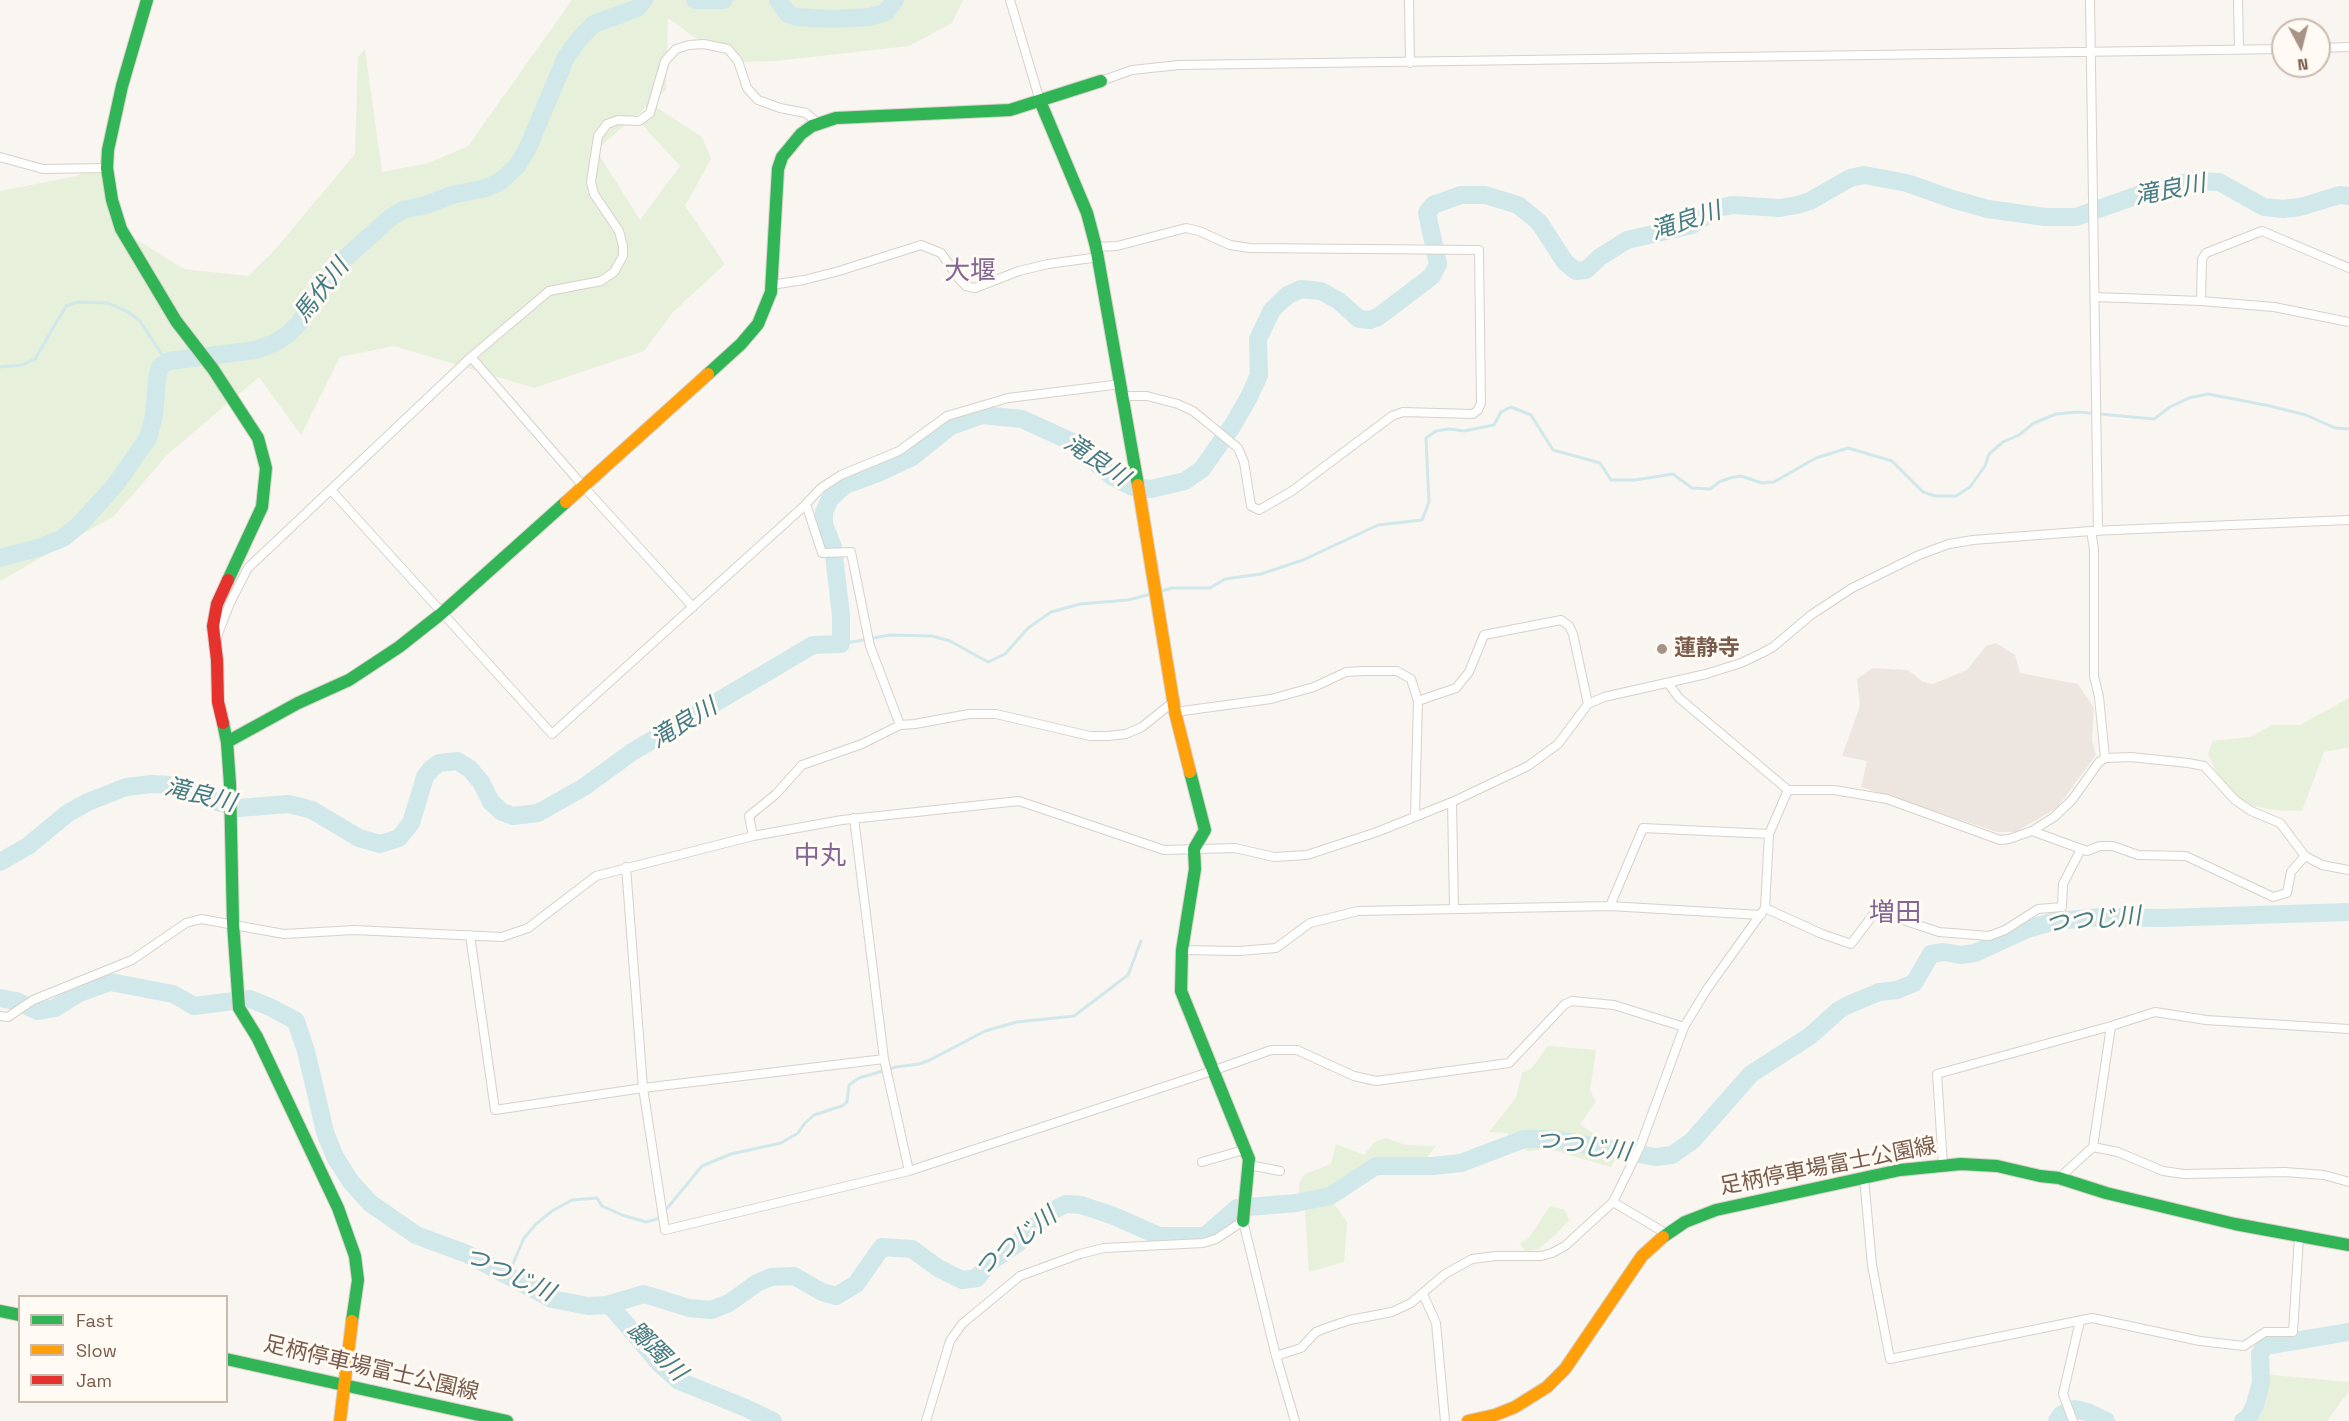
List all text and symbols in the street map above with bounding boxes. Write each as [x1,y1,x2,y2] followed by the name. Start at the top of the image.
[2271,18,2331,78] north arrow
[2296,53,2310,75] text: N
[2132,170,2208,212] water label: 滝良川
[1647,197,1725,247] water label: 滝良川
[288,254,356,328] water label: 馬伏川
[944,256,996,288] district label: 大堰
[1058,429,1134,493] water label: 滝良川
[1674,636,1740,662] place label: 蓮静寺
[1655,642,1669,656] marker: 蓮静寺
[646,693,722,755] water label: 滝良川
[162,773,238,819] water label: 滝良川
[794,841,846,873] district label: 中丸
[1869,898,1921,930] district label: 増田
[2044,902,2142,940] water label: つつじ川
[1533,1126,1633,1168] water label: つつじ川
[1718,1133,1938,1201] street label: 足柄停車場富士公園線
[969,1202,1063,1284] water label: つつじ川
[459,1242,559,1308] water label: つつじ川
[18,1295,228,1403] legend
[76,1309,113,1332] text: Fast
[620,1316,692,1388] water label: 躑躅川
[261,1331,481,1407] street label: 足柄停車場富士公園線
[76,1339,117,1362] text: Slow
[76,1369,112,1392] text: Jam

